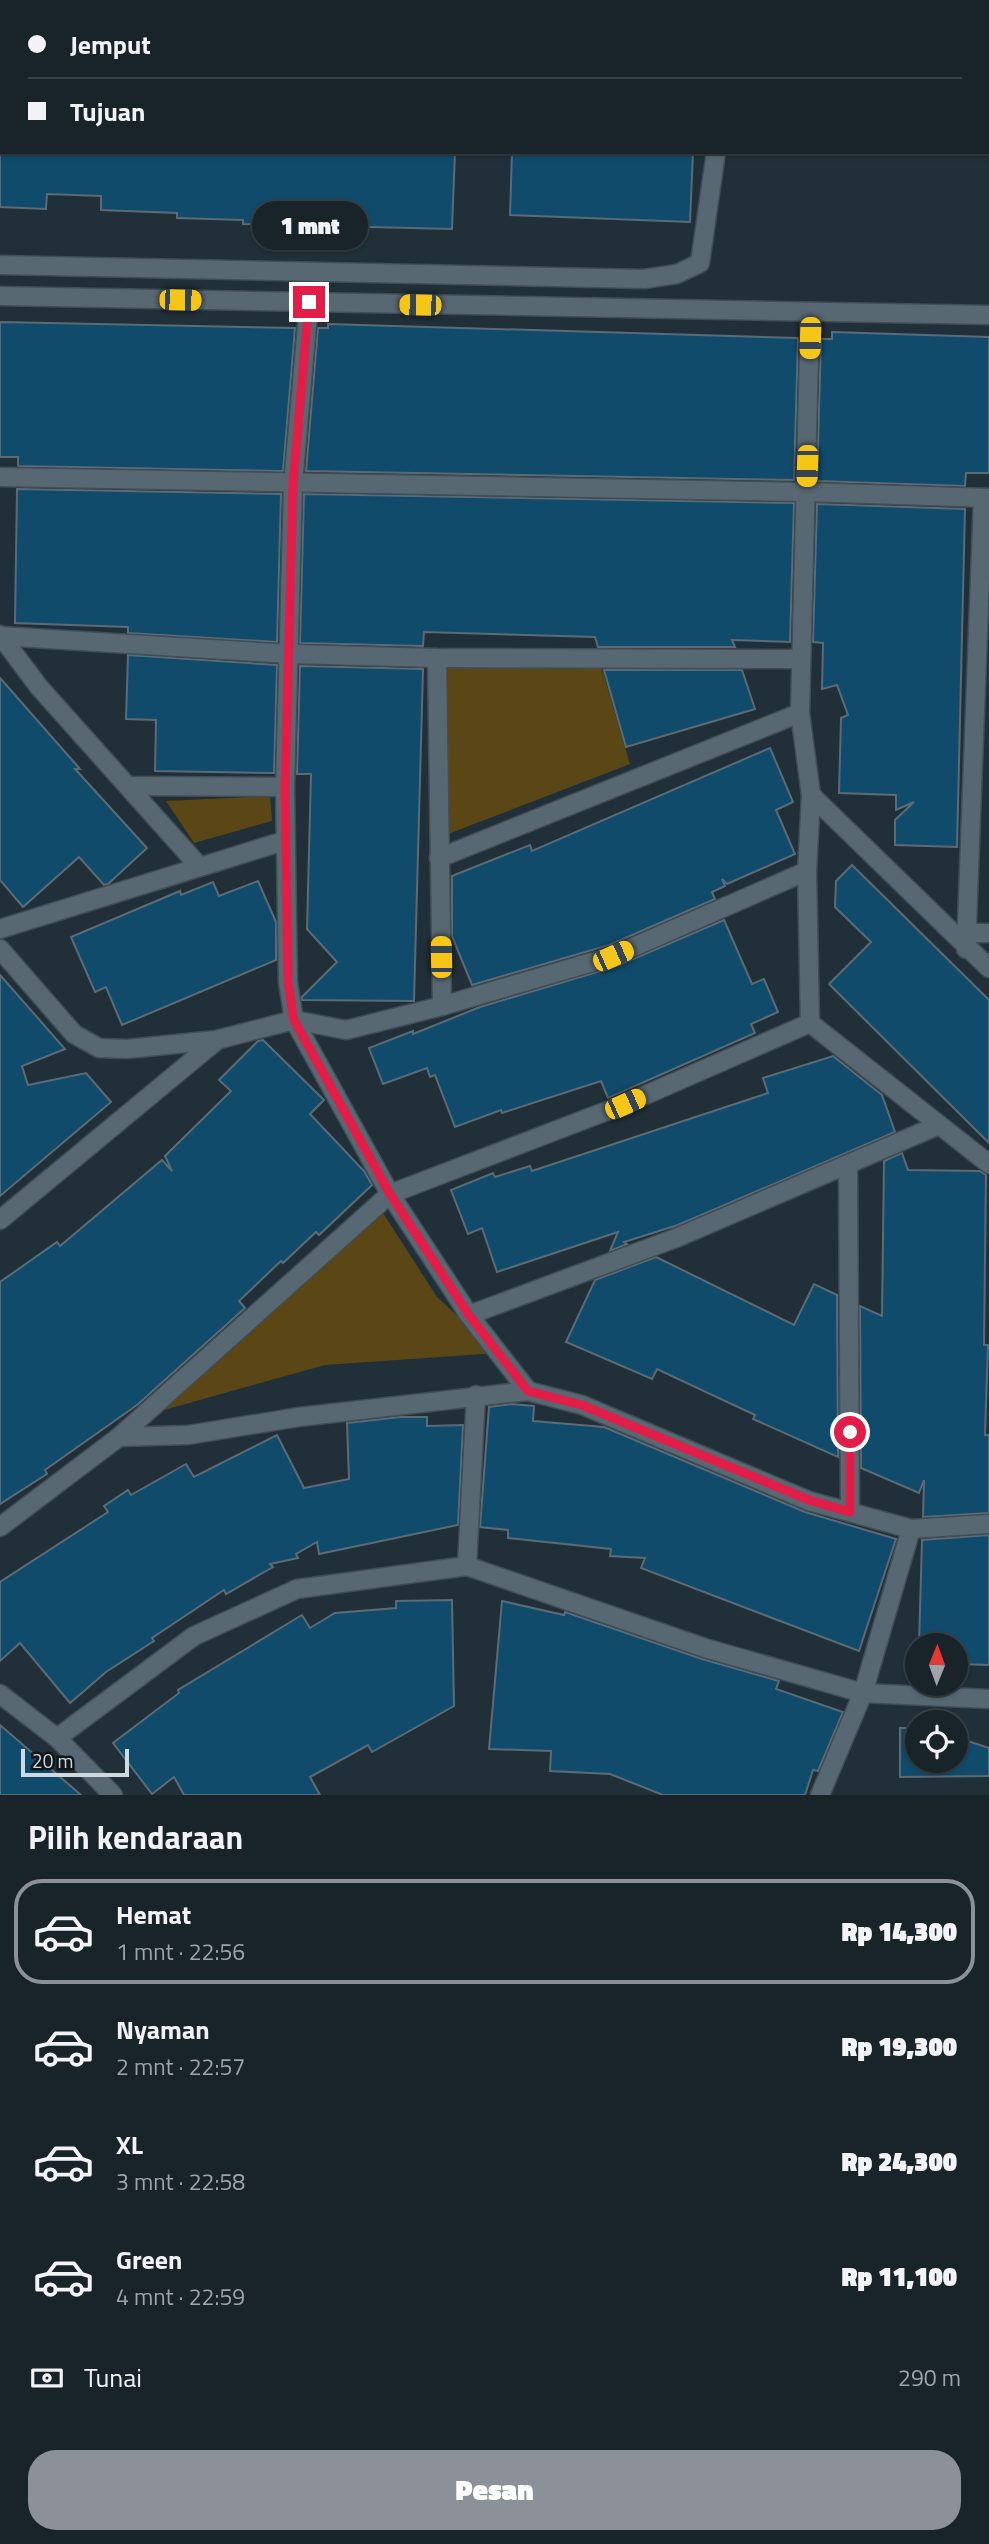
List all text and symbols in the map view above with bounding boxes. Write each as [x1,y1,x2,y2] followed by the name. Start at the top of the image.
[70,25,151,64] text: Jemput
[70,92,145,131] text: Tujuan
[251,201,367,250] callout: 1 mnt
[280,208,340,243] text: 1 mnt
[293,286,325,318] route end
[159,289,202,311] car
[399,294,442,316] car
[799,317,822,359] car
[796,445,819,487] car
[431,936,452,978] car
[590,938,637,974] car
[602,1086,649,1122] car
[834,1416,866,1448] route start
[905,1633,968,1696] north arrow
[905,1633,968,1773] map controls
[905,1710,968,1773] button: locate
[21,1746,130,1778] scale bar
[32,1746,73,1775] text: 20 m
[28,1813,243,1861] text: Pilih kendaraan
[116,1895,191,1934] text: Hemat
[32,1900,95,1963] icon: car
[842,1912,957,1951] text: Rp 14,300
[116,1934,245,1969] text: 1 mnt · 22:56
[116,2010,210,2049] text: Nyaman
[32,2015,95,2078] icon: car
[842,2027,957,2066] text: Rp 19,300
[116,2049,245,2084] text: 2 mnt · 22:57
[116,2125,143,2164] text: XL
[32,2130,95,2193] icon: car
[842,2142,957,2181] text: Rp 24,300
[116,2164,245,2199] text: 3 mnt · 22:58
[116,2240,182,2279] text: Green
[32,2245,95,2308] icon: car
[842,2257,957,2296] text: Rp 11,100
[116,2279,245,2314] text: 4 mnt · 22:59
[84,2358,142,2397] text: Tunai
[28,2359,66,2397] icon: cash
[898,2360,961,2395] text: 290 m
[28,2450,961,2530] button: Pesan

